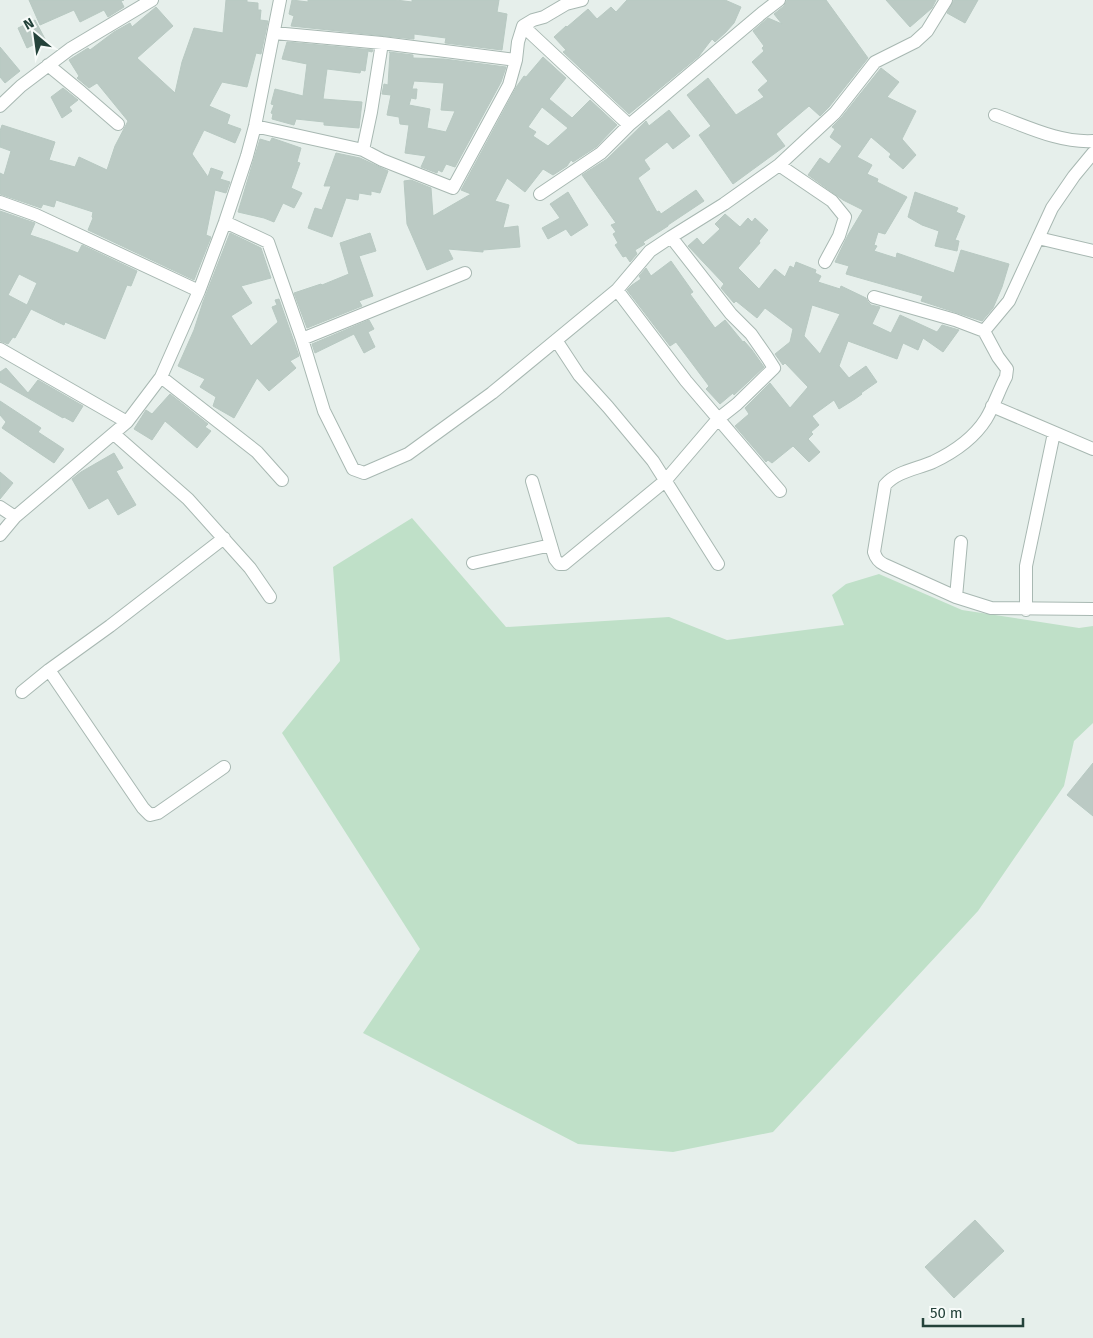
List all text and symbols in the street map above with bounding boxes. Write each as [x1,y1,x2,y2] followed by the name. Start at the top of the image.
[10,10,60,60] north arrow
[21,14,37,34] text: N
[923,1296,1023,1328] scale bar
[930,1304,963,1322] text: 50 m

